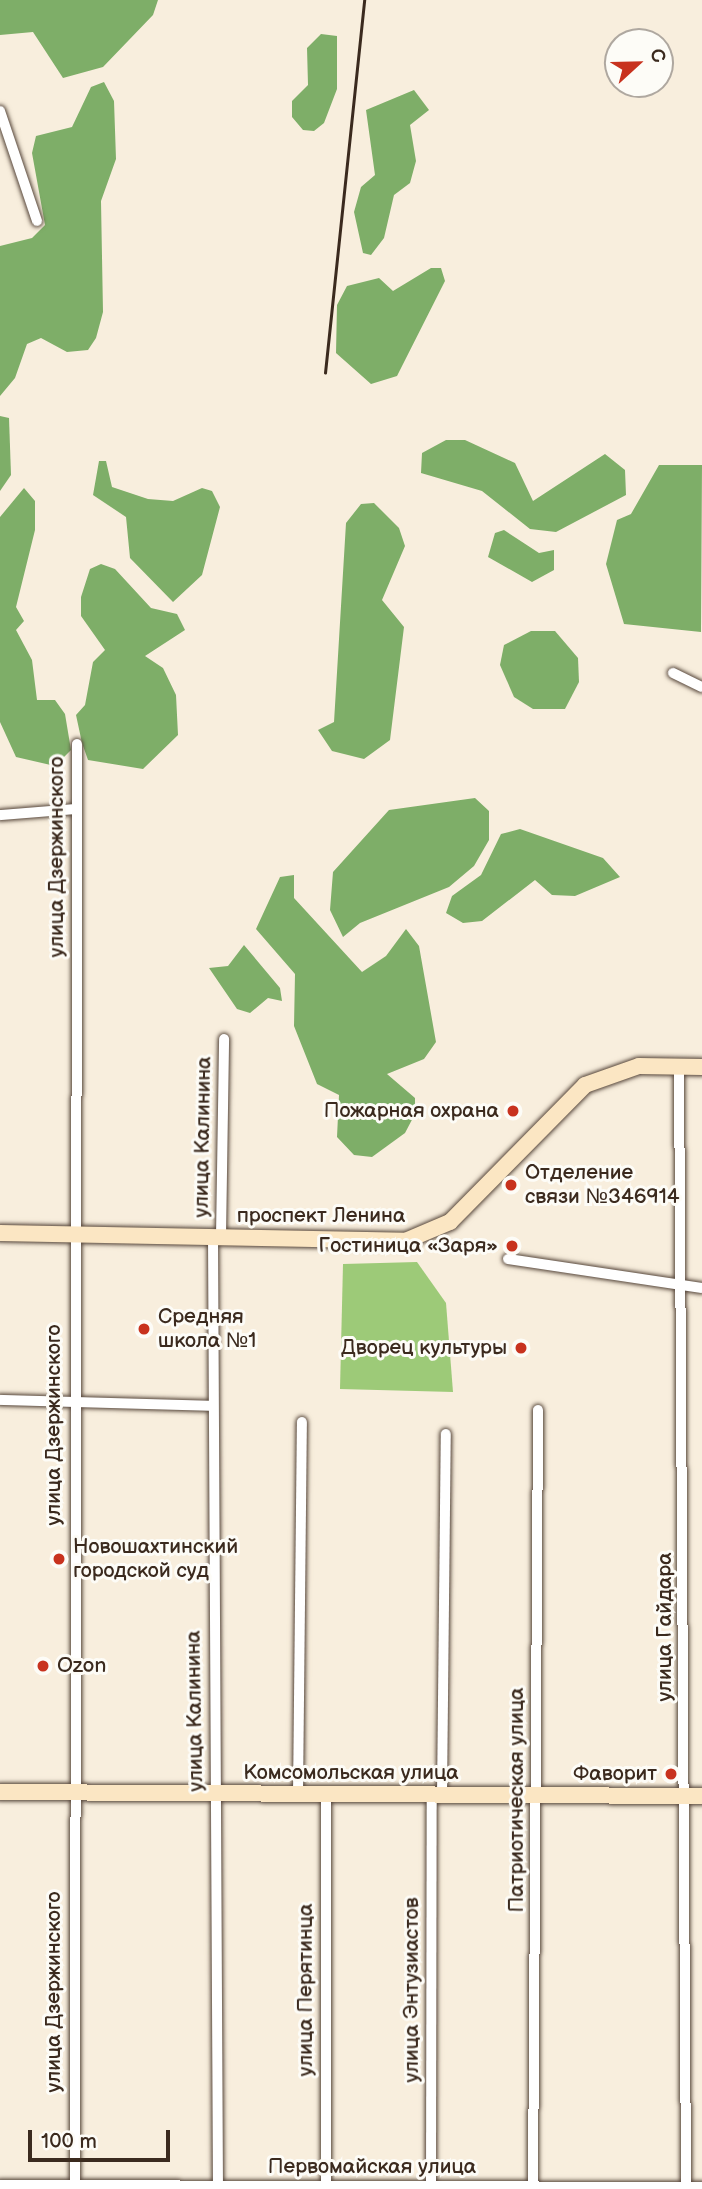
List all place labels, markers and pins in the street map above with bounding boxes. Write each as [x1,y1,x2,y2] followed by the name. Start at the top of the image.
[324,1098,499,1124] place label: Пожарная охрана
[505,1103,521,1119] marker: Пожарная охрана
[525,1160,680,1210] place label: Отделение связи №346914
[503,1177,519,1193] marker: Отделение связи №346914
[319,1233,498,1259] place label: Гостиница «Заря»
[504,1238,520,1254] marker: Гостиница «Заря»
[158,1304,256,1354] place label: Средняя школа №1
[136,1321,152,1337] marker: Средняя школа №1
[341,1335,507,1361] place label: Дворец культуры
[513,1340,529,1356] marker: Дворец культуры
[73,1534,238,1584] place label: Новошахтинский городской суд
[51,1551,67,1567] marker: Новошахтинский городской суд
[57,1653,106,1679] place label: Ozon
[35,1658,51,1674] marker: Ozon
[573,1761,657,1787] place label: Фаворит
[663,1766,679,1782] marker: Фаворит

